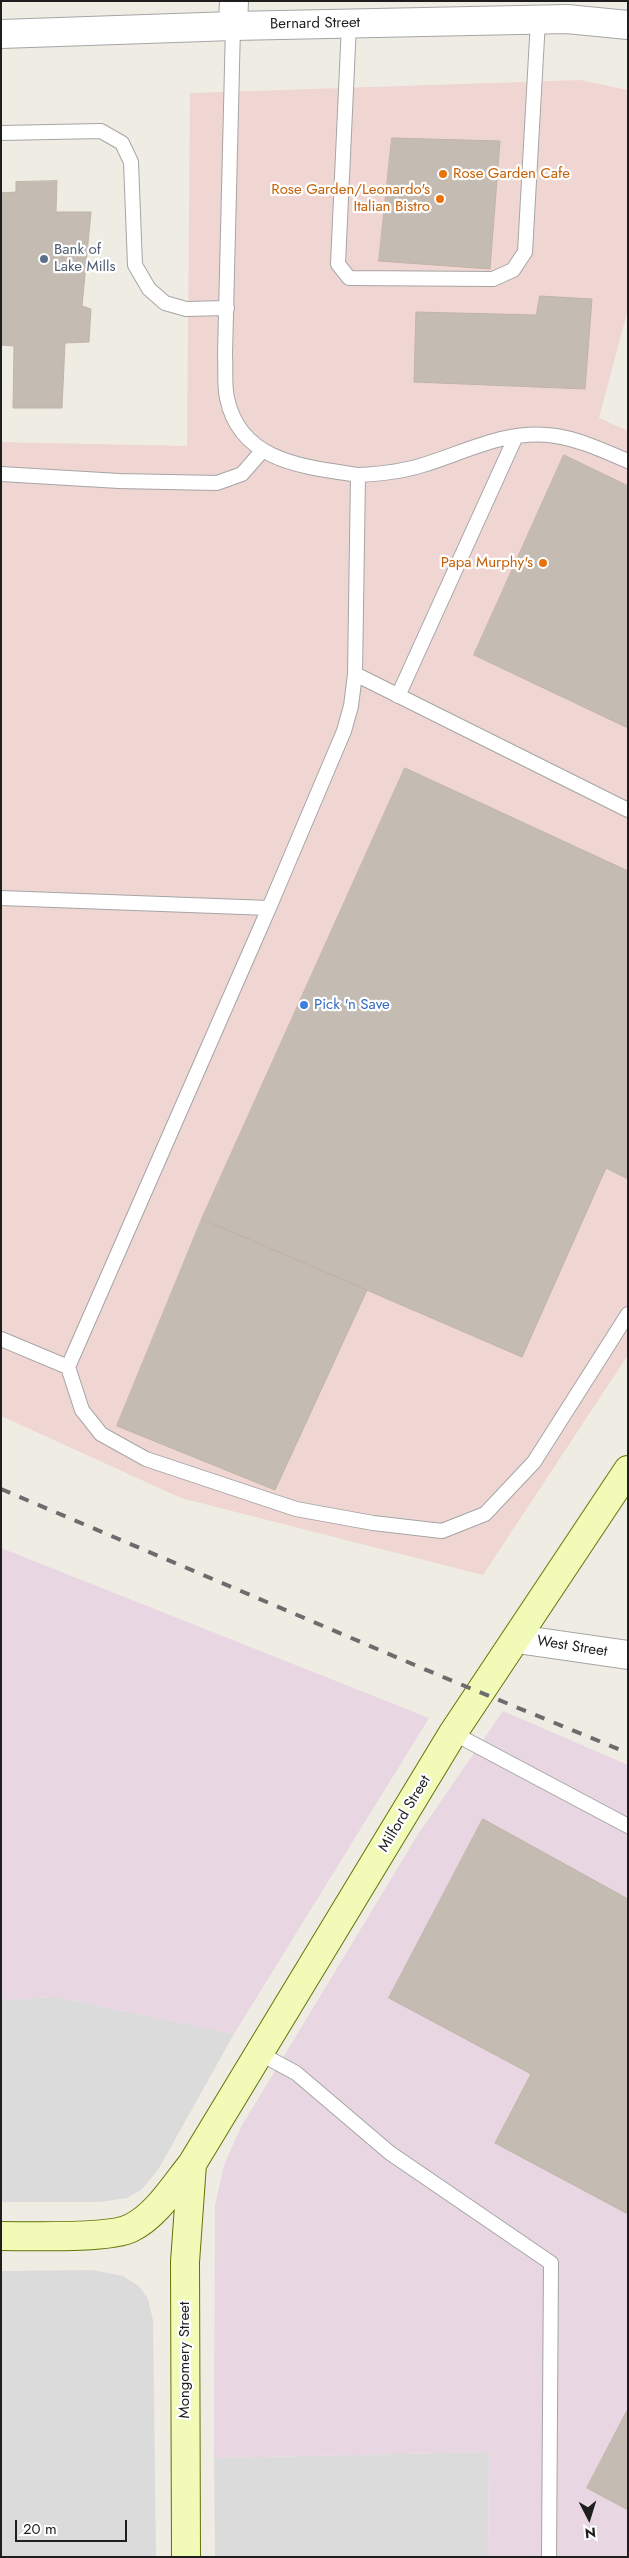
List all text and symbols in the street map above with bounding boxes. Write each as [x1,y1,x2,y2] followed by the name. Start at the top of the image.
[270,14,360,34] street label: Bernard Street
[453,165,570,183] place label: Rose Garden Cafe
[437,168,449,180] marker: Rose Garden Cafe
[271,181,430,216] place label: Rose Garden/Leonardo's Italian Bistro
[434,193,446,205] marker: Rose Garden/Leonardo's Italian Bistro
[54,241,116,276] place label: Bank of Lake Mills
[38,253,50,265] marker: Bank of Lake Mills
[441,554,533,572] place label: Papa Murphy's
[537,557,549,569] marker: Papa Murphy's
[314,996,390,1014] place label: Pick 'n Save
[298,999,310,1011] marker: Pick 'n Save
[535,1633,609,1661] street label: West Street
[375,1773,435,1855] street label: Milford Street
[176,2302,194,2418] street label: Mongomery Street
[564,2493,614,2543] north arrow
[18,2510,130,2542] scale bar
[23,2518,57,2540] text: 20 m
[584,2522,597,2543] text: N

